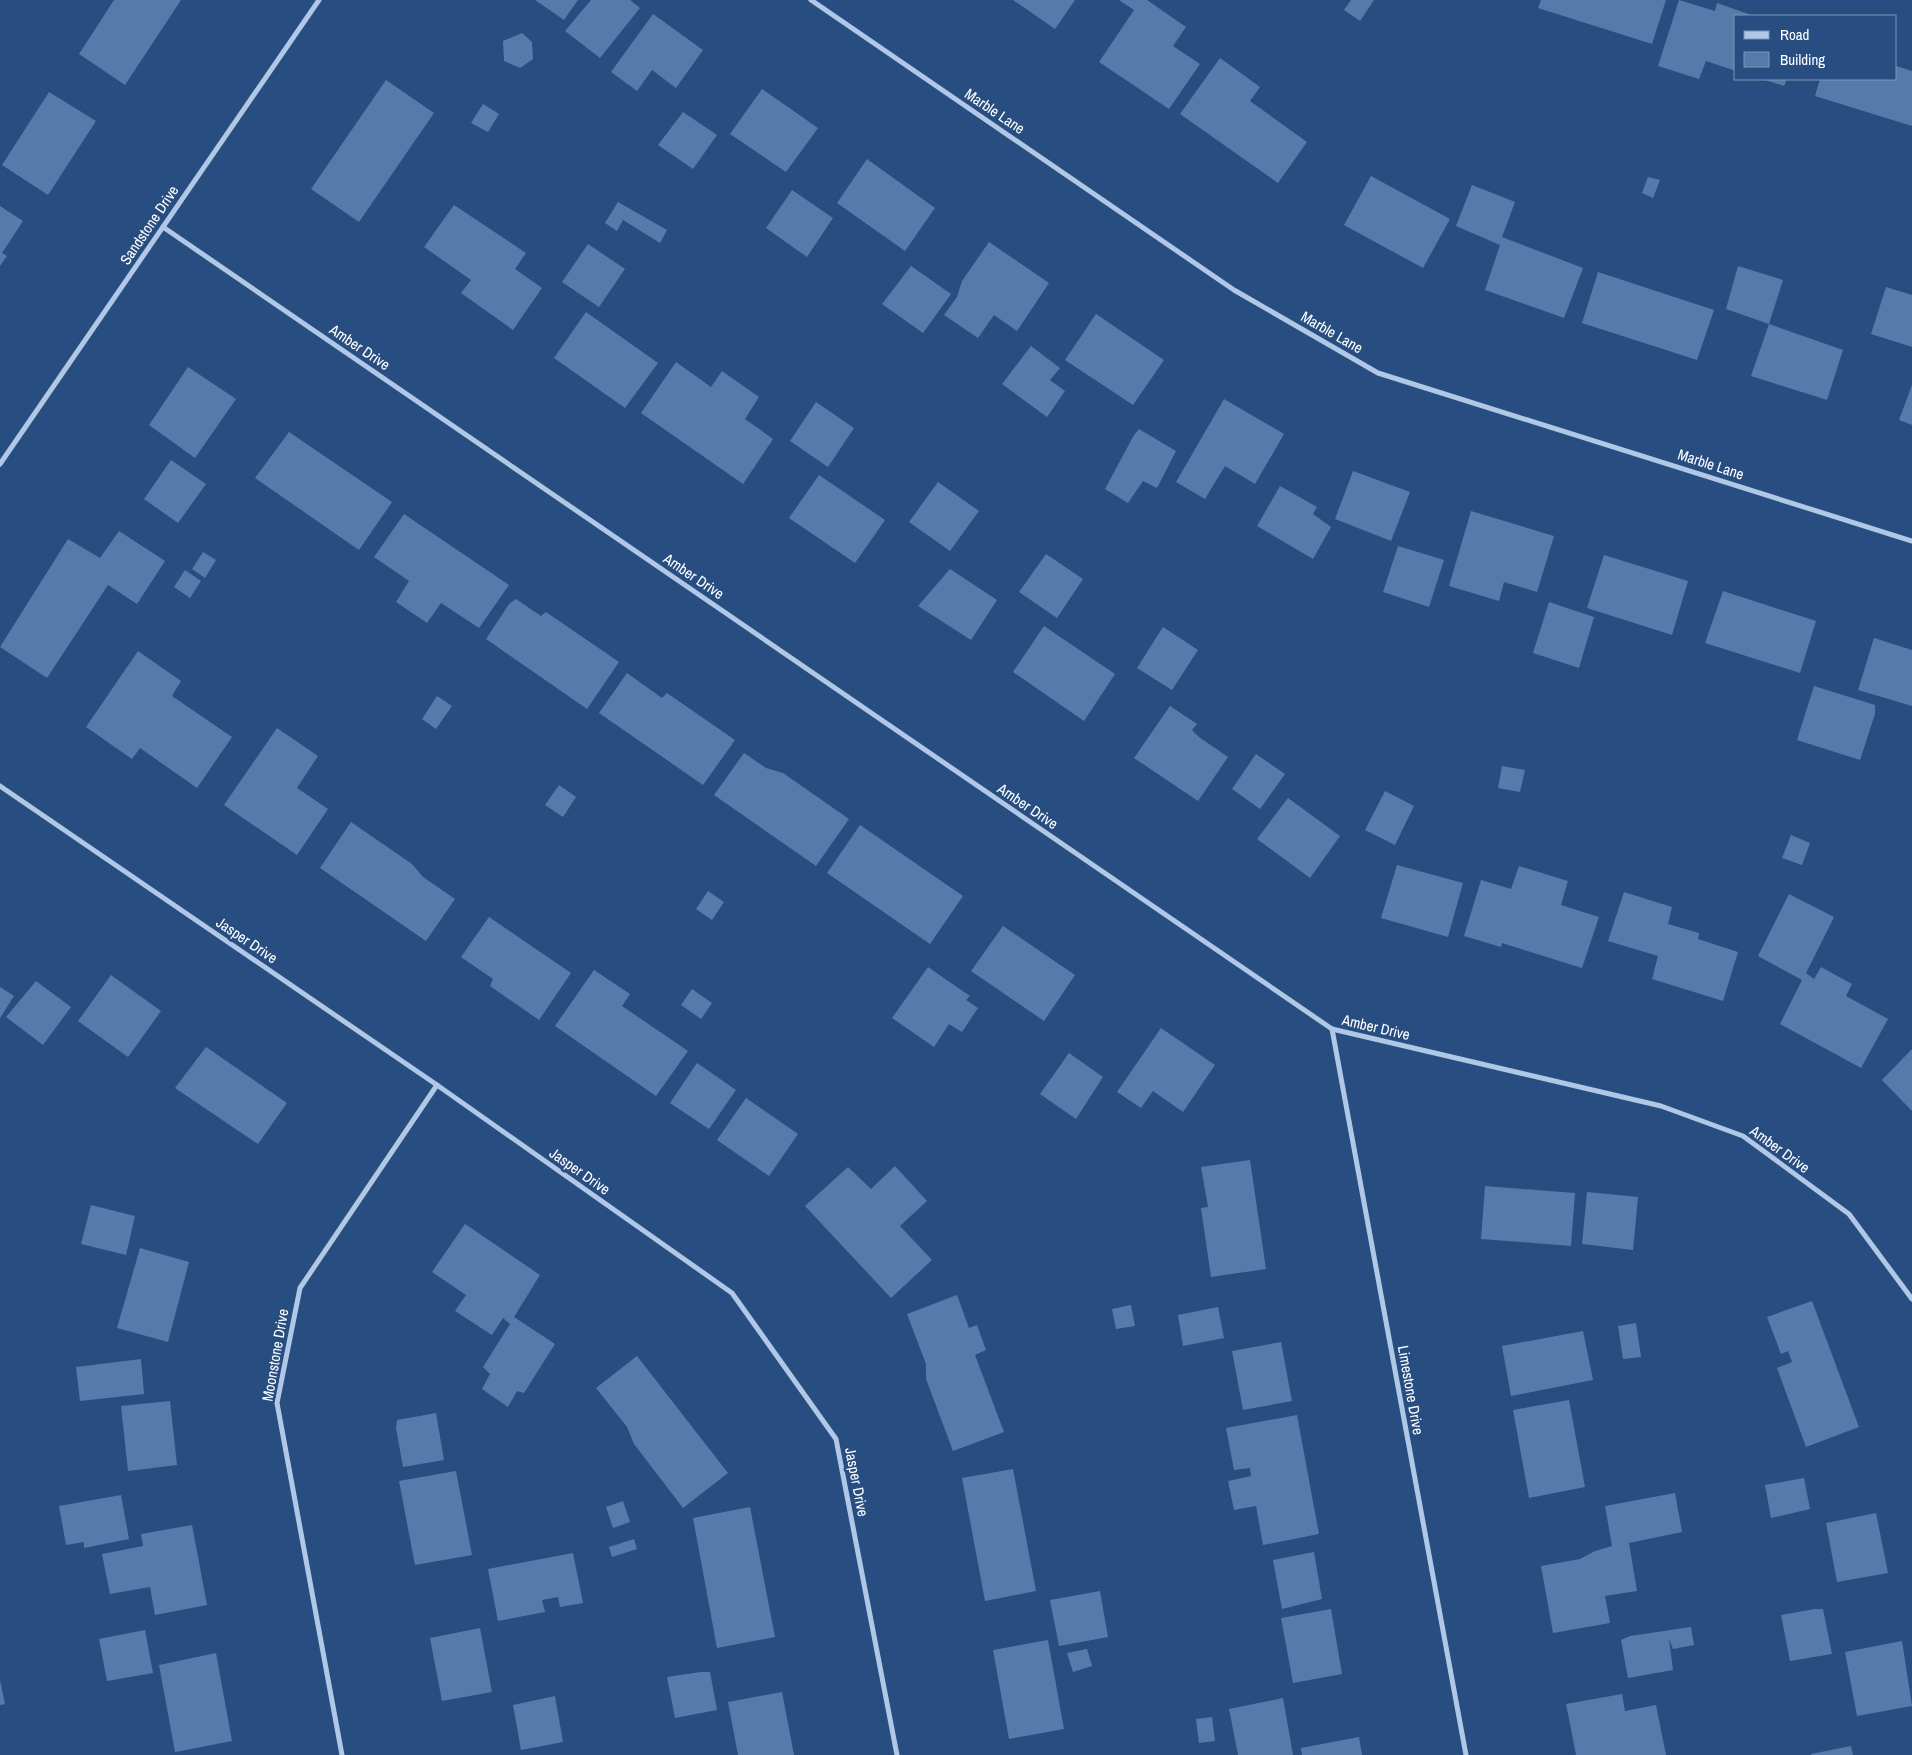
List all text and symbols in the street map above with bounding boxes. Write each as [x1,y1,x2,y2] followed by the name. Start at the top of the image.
[1734,15,1897,80] legend
[1780,24,1809,45] text: Road
[1780,49,1825,70] text: Building
[961,83,1029,139] street label: Marble Lane
[115,181,183,269] street label: Sandstone Drive
[1297,306,1367,358] street label: Marble Lane
[325,318,395,375] street label: Amber Drive
[1675,443,1747,485] street label: Marble Lane
[659,547,729,604] street label: Amber Drive
[993,777,1063,834] street label: Amber Drive
[212,912,282,968] street label: Jasper Drive
[1339,1009,1412,1045] street label: Amber Drive
[1745,1120,1814,1178] street label: Amber Drive
[545,1142,615,1200] street label: Jasper Drive
[257,1307,293,1403] street label: Moonstone Drive
[1393,1344,1429,1436] street label: Limestone Drive
[840,1446,874,1518] street label: Jasper Drive

